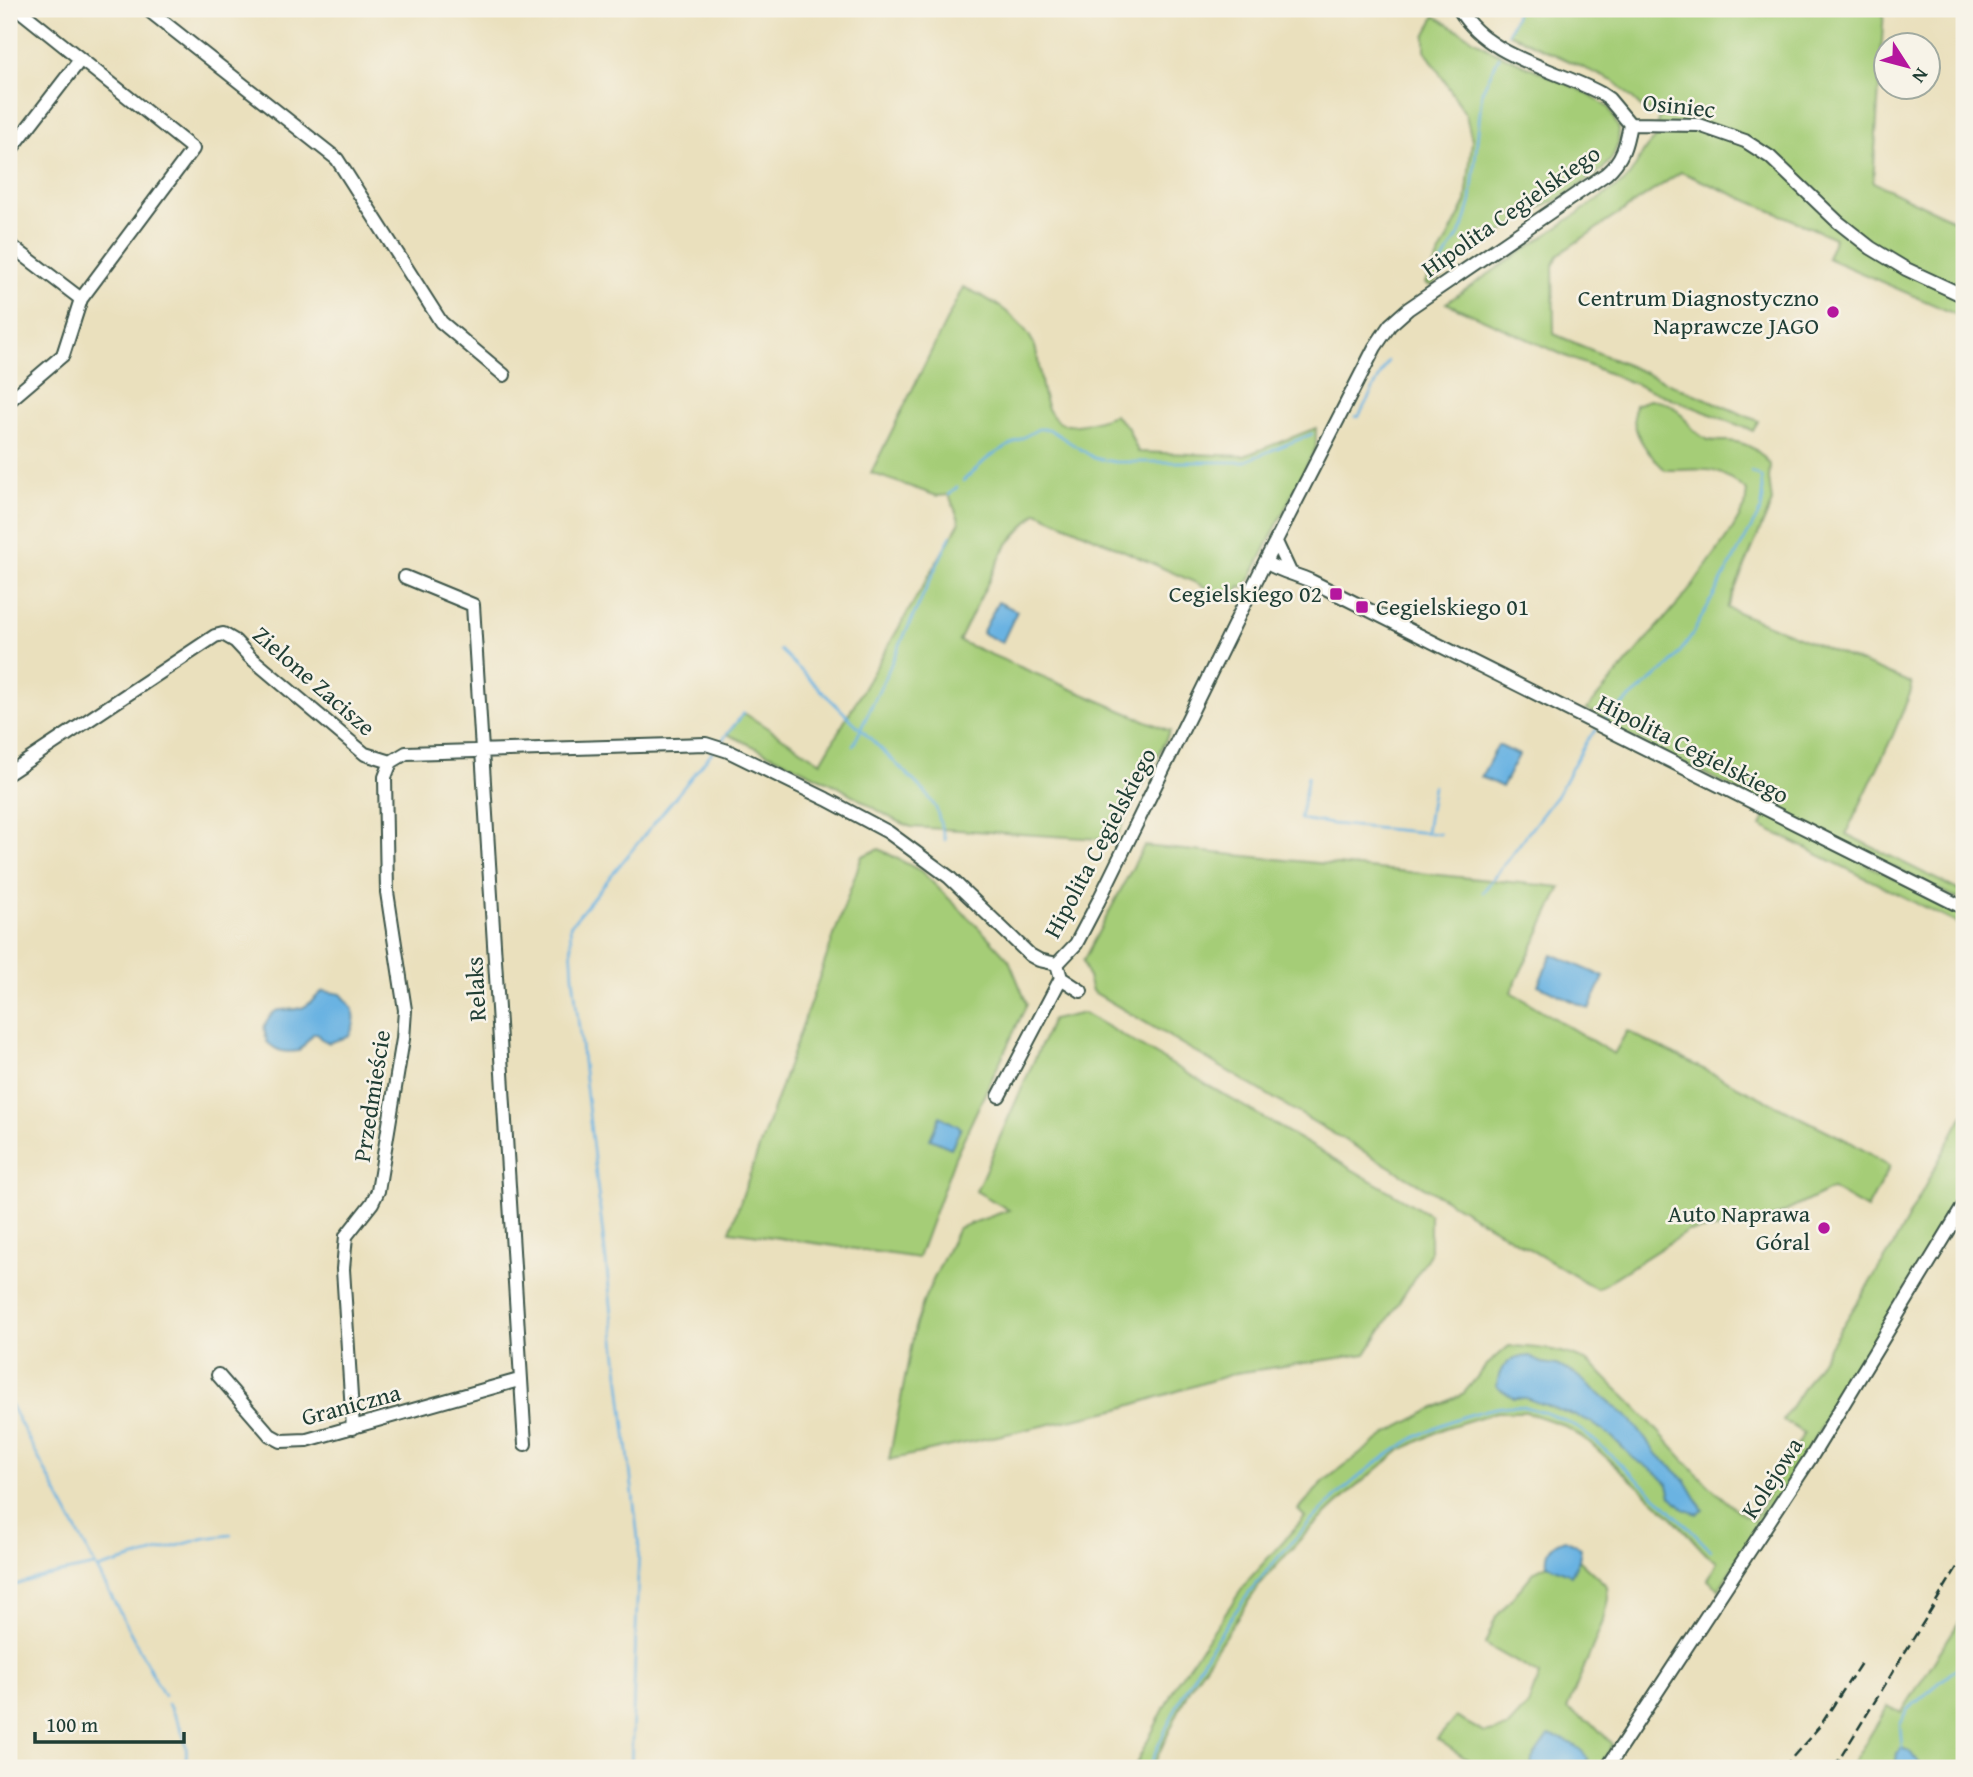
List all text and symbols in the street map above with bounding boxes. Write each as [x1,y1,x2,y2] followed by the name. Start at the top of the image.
[1871,32,1941,102] north arrow
[1906,63,1936,90] text: N
[1641,84,1718,127] street label: Osiniec
[1414,136,1607,286] street label: Hipolita Cegielskiego
[1578,280,1819,343] place label: Centrum Diagnostyczno Naprawcze JAGO
[1825,304,1841,320] marker: Centrum Diagnostyczno Naprawcze JAGO
[1169,576,1322,611] place label: Cegielskiego 02
[1328,586,1344,602] marker: Cegielskiego 02
[1376,589,1529,624] place label: Cegielskiego 01
[1354,599,1370,615] marker: Cegielskiego 01
[245,617,383,744] street label: Zielone Zacisze
[1591,685,1795,812] street label: Hipolita Cegielskiego
[1035,741,1165,944] street label: Hipolita Cegielskiego
[456,956,495,1022] street label: Relaks
[344,1027,399,1164] street label: Przedmieście
[1668,1196,1811,1259] place label: Auto Naprawa Góral
[1816,1220,1832,1236] marker: Auto Naprawa Góral
[297,1374,405,1435] street label: Graniczna
[1732,1430,1811,1525] street label: Kolejowa
[35,1700,184,1744] scale bar
[46,1709,98,1740] text: 100 m

